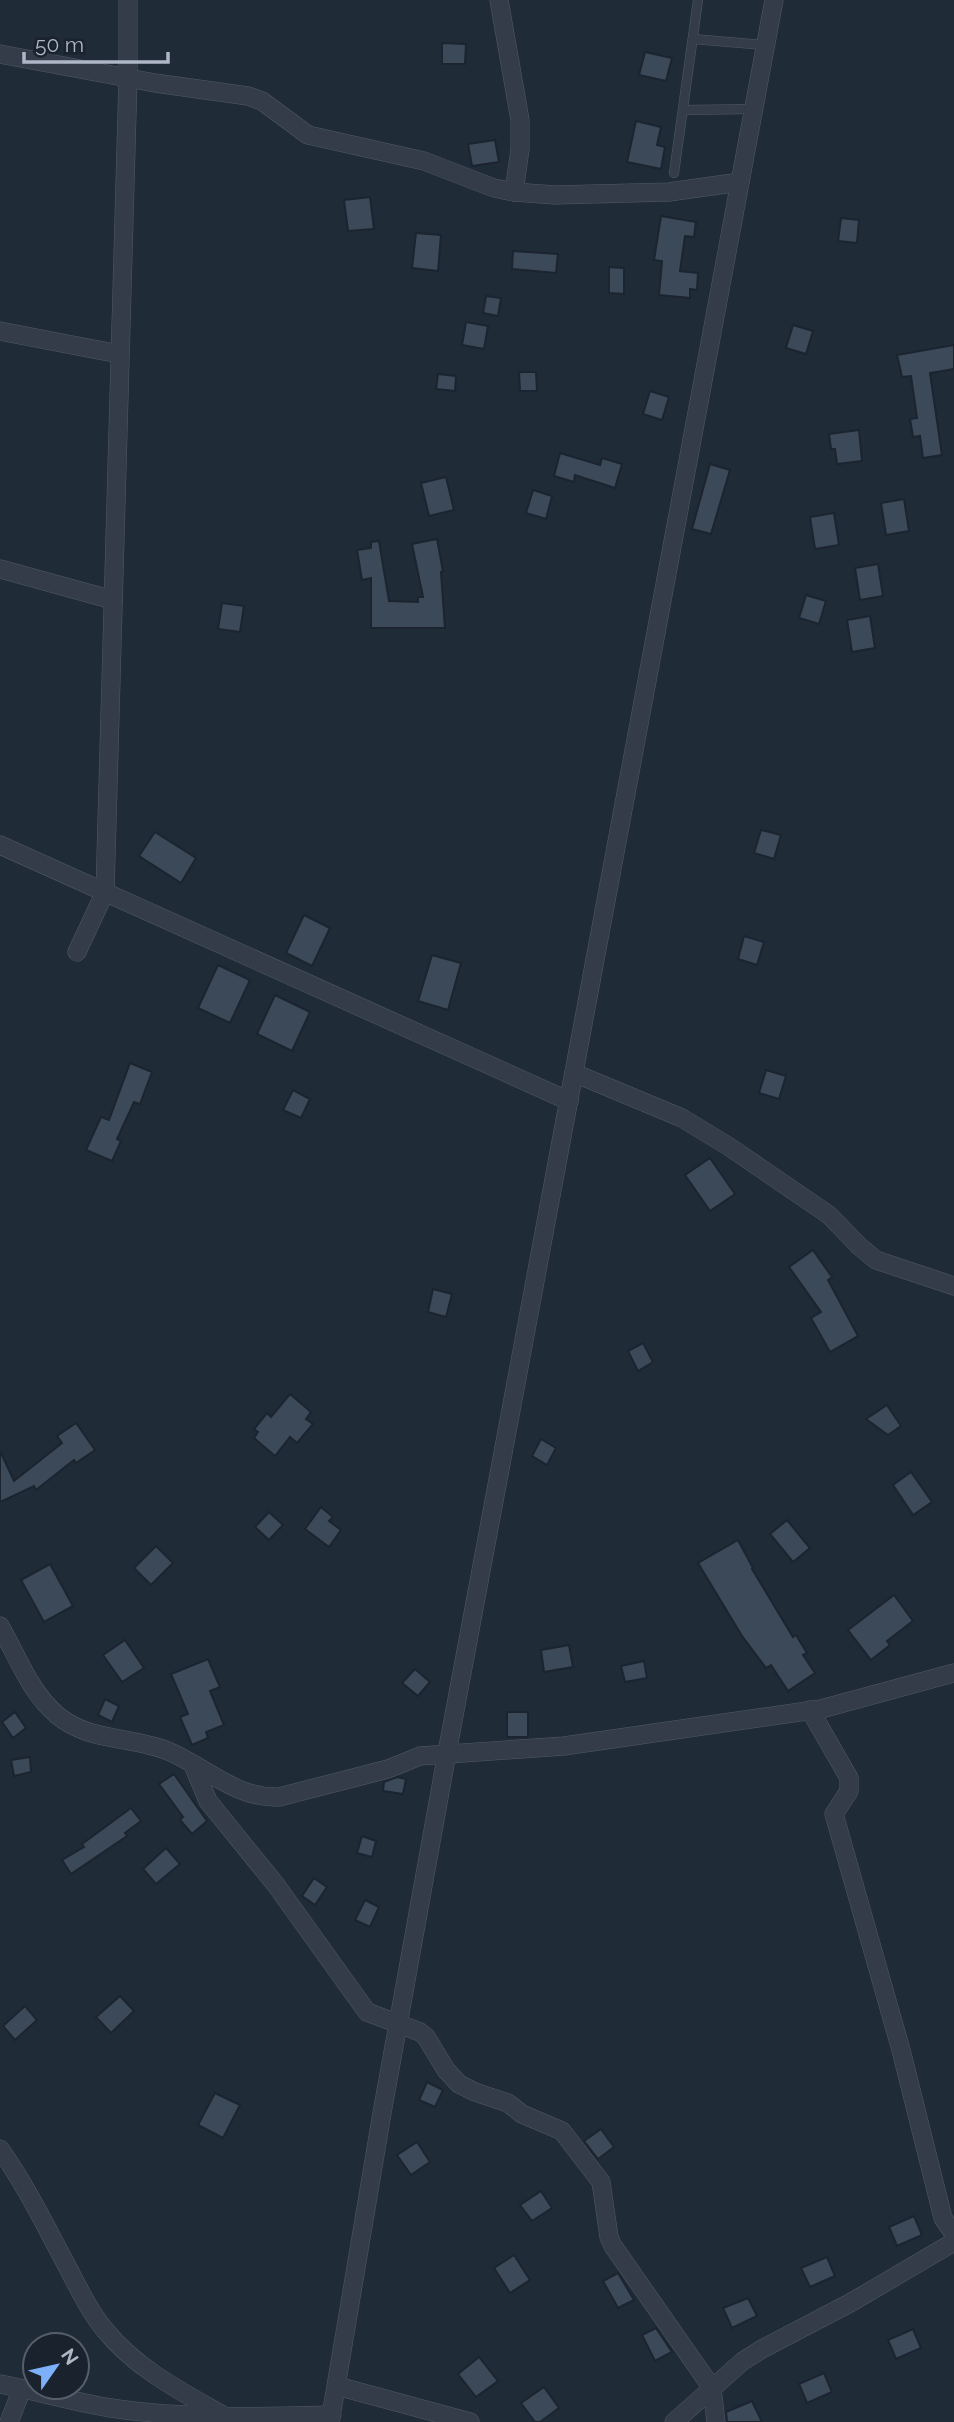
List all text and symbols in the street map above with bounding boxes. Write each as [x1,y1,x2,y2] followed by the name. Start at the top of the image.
[24,21,168,65] scale bar
[35,32,84,57] text: 50 m
[21,2331,91,2401] north arrow
[57,2344,83,2369] text: N

